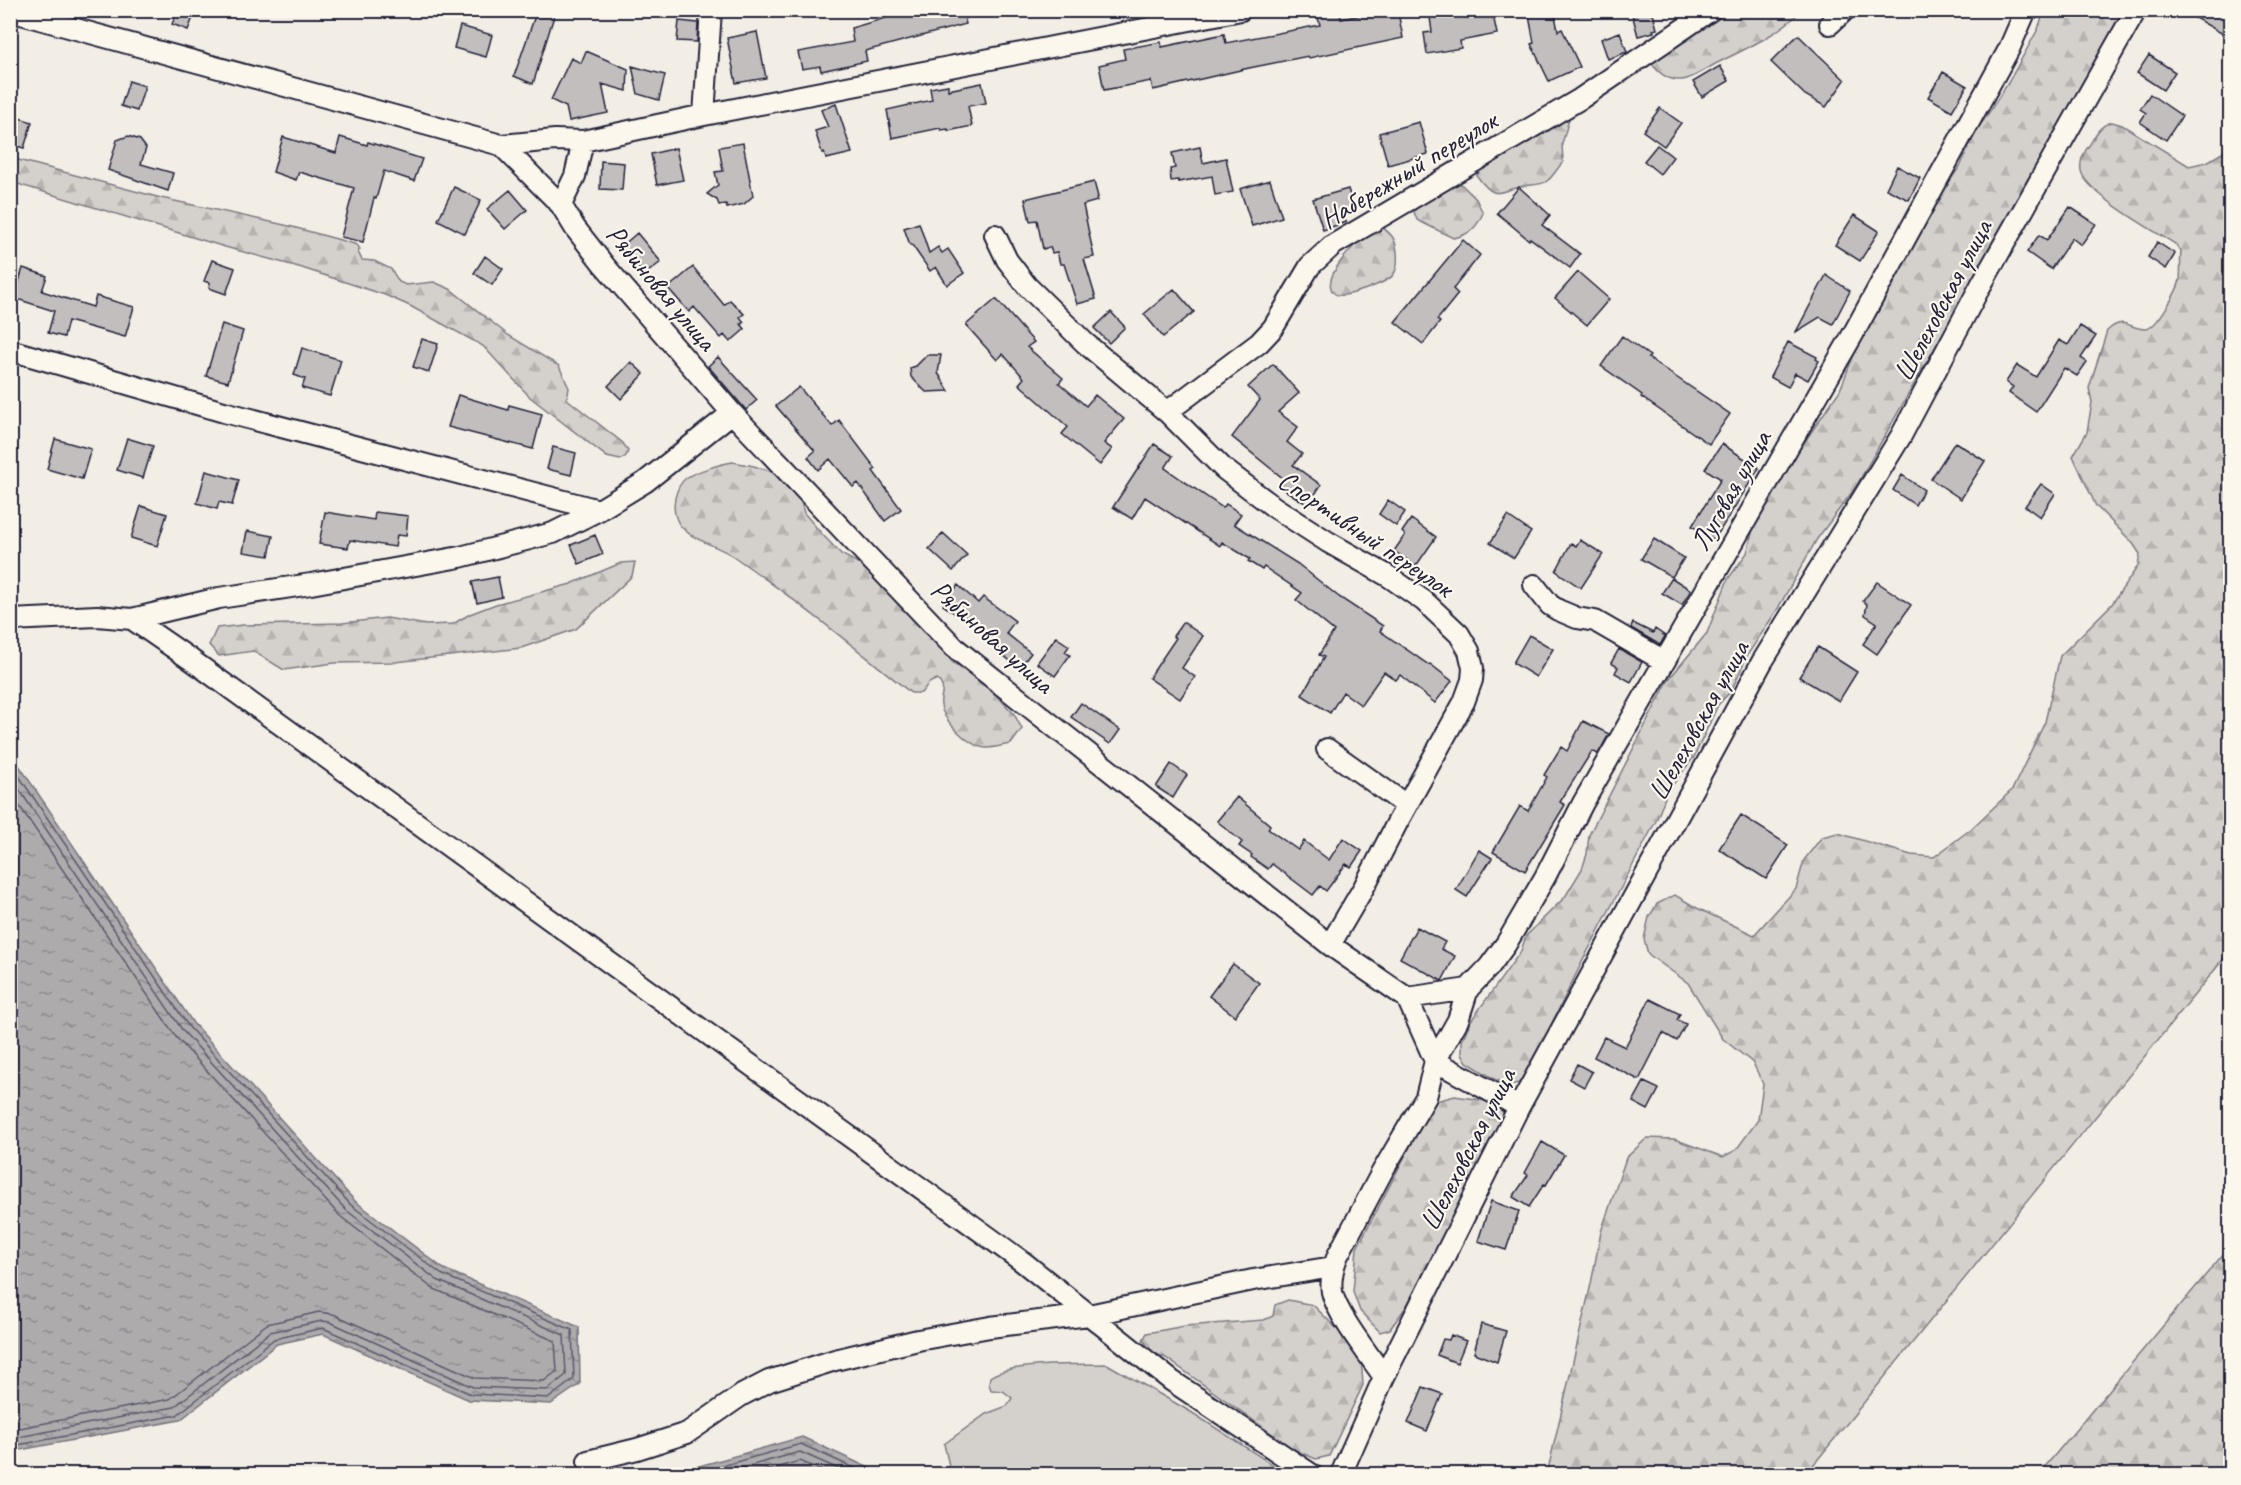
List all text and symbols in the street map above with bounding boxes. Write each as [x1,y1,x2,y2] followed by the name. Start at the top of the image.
[1313,101,1505,236] street label: Набережный переулок
[1885,212,2000,387] street label: Шелеховская улица
[599,217,726,359] street label: Рябиновая улица
[1682,422,1780,557] street label: Луговая улица
[1272,462,1462,606] street label: Спортивный переулок
[924,572,1063,702] street label: Рябиновая улица
[1640,633,1758,806] street label: Шелеховская улица
[1412,1061,1524,1236] street label: Шелеховская улица

